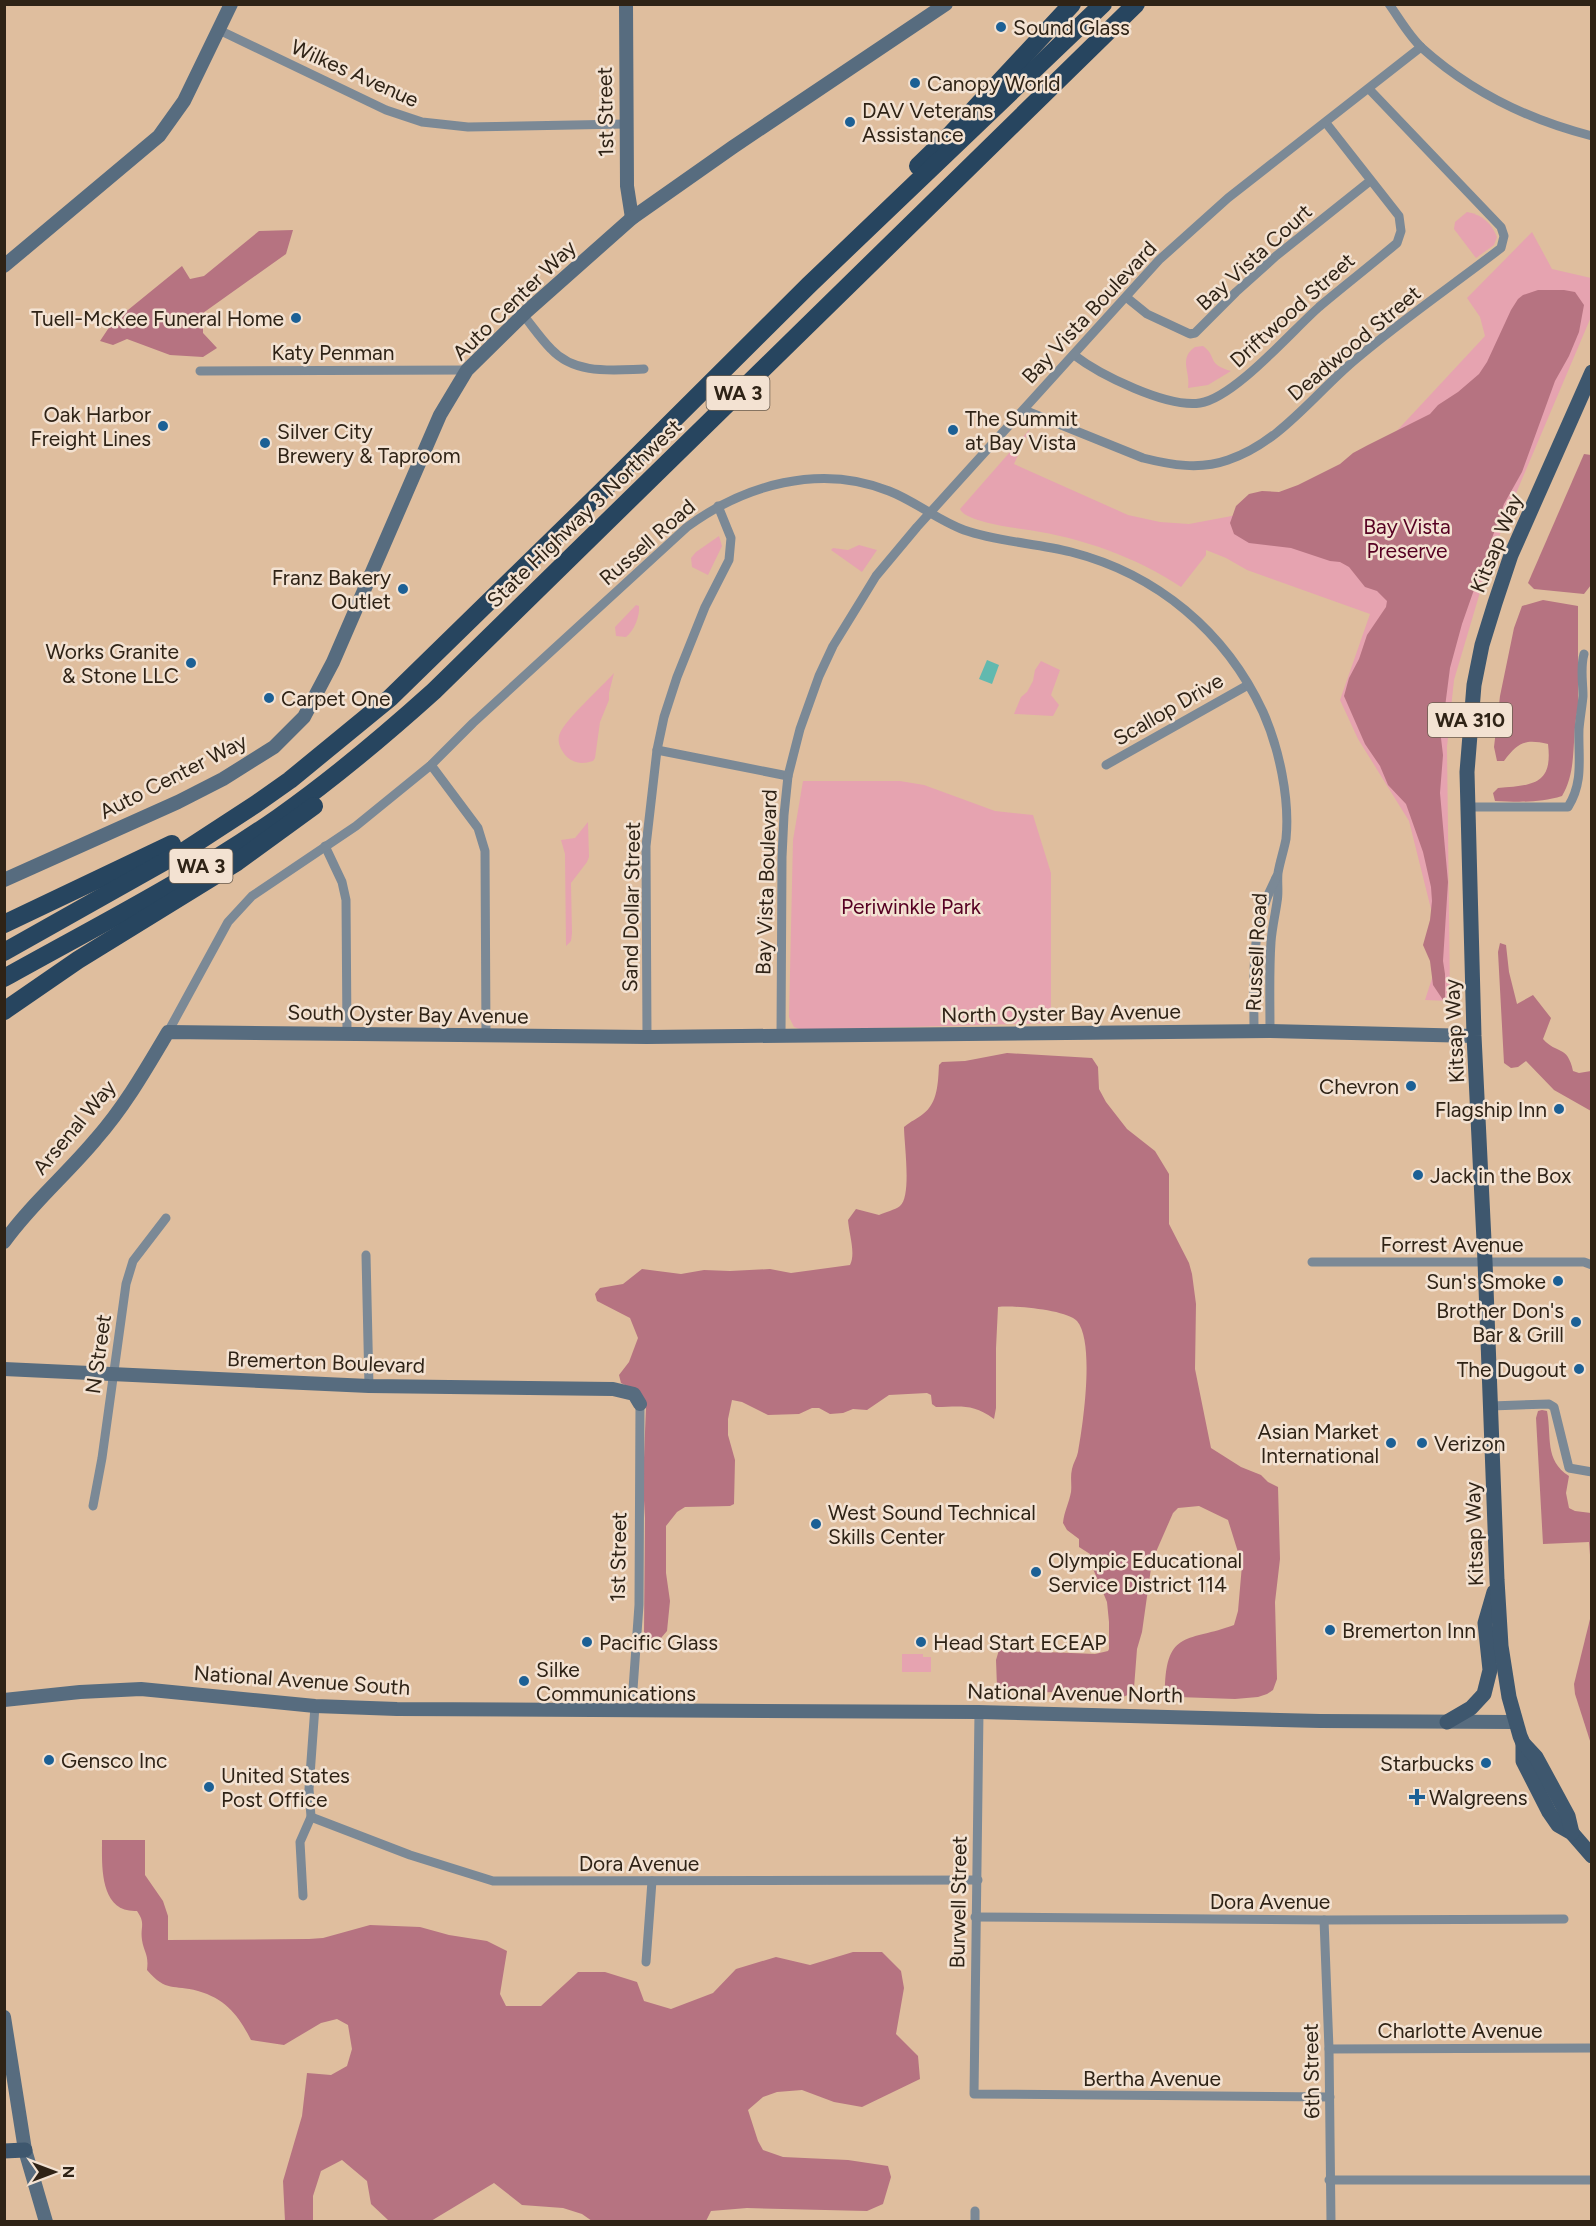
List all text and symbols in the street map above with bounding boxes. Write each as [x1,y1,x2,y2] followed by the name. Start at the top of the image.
[1013,15,1130,40] place label: Sound Glass
[994,20,1008,34] marker: Sound Glass
[287,34,423,112] street label: Wilkes Avenue
[592,67,618,157] street label: 1st Street
[927,71,1061,96] place label: Canopy World
[908,76,922,90] marker: Canopy World
[862,98,993,147] place label: DAV Veterans Assistance
[843,115,857,129] marker: DAV Veterans Assistance
[1191,199,1317,315] street label: Bay Vista Court
[447,235,581,365] street label: Auto Center Way
[1016,235,1162,389] street label: Bay Vista Boulevard
[1225,247,1359,372] street label: Driftwood Street
[1282,280,1426,406] street label: Deadwood Street
[31,306,284,331] place label: Tuell-McKee Funeral Home
[289,311,303,325] marker: Tuell-McKee Funeral Home
[272,340,394,365] street label: Katy Penman
[706,376,770,410] road number: WA 3
[30,402,151,451] place label: Oak Harbor Freight Lines
[965,406,1078,455] place label: The Summit at Bay Vista
[482,413,686,613] street label: State Highway 3 Northwest
[156,419,170,433] marker: Oak Harbor Freight Lines
[277,419,461,468] place label: Silver City Brewery & Taproom
[946,423,960,437] marker: The Summit at Bay Vista
[258,436,272,450] marker: Silver City Brewery & Taproom
[1465,490,1527,596] street label: Kitsap Way
[594,494,700,590] street label: Russell Road
[1363,514,1451,563] park label: Bay Vista Preserve
[272,565,391,614] place label: Franz Bakery Outlet
[396,582,410,596] marker: Franz Bakery Outlet
[46,639,179,688] place label: Works Granite & Stone LLC
[184,656,198,670] marker: Works Granite & Stone LLC
[1109,668,1227,750] street label: Scallop Drive
[281,686,390,711] place label: Carpet One
[262,691,276,705] marker: Carpet One
[1428,703,1512,737] road number: WA 310
[95,728,251,824] street label: Auto Center Way
[750,789,782,975] street label: Bay Vista Boulevard
[617,821,645,992] street label: Sand Dollar Street
[170,849,232,883] road number: WA 3
[1240,892,1272,1012] street label: Russell Road
[841,894,982,919] park label: Periwinkle Park
[1439,978,1469,1084] street label: Kitsap Way
[941,998,1181,1028] street label: North Oyster Bay Avenue
[287,999,529,1029] street label: South Oyster Bay Avenue
[1319,1074,1399,1099] place label: Chevron
[27,1075,121,1179] street label: Arsenal Way
[1404,1079,1418,1093] marker: Chevron
[1435,1097,1547,1122] place label: Flagship Inn
[1552,1102,1566,1116] marker: Flagship Inn
[1430,1163,1571,1188] place label: Jack in the Box
[1411,1168,1425,1182] marker: Jack in the Box
[1380,1232,1524,1257] street label: Forrest Avenue
[1426,1269,1546,1294] place label: Sun's Smoke
[1551,1274,1565,1288] marker: Sun's Smoke
[1436,1298,1564,1347] place label: Brother Don's Bar & Grill
[80,1312,116,1395] street label: N Street
[1569,1315,1583,1329] marker: Brother Don's Bar & Grill
[227,1346,425,1378] street label: Bremerton Boulevard
[1457,1357,1567,1382] place label: The Dugout
[1572,1362,1586,1376] marker: The Dugout
[1258,1419,1379,1468] place label: Asian Market International
[1434,1431,1505,1456] place label: Verizon
[1384,1436,1398,1450] marker: Asian Market International
[1415,1436,1429,1450] marker: Verizon
[1460,1481,1488,1587] street label: Kitsap Way
[828,1500,1036,1549] place label: West Sound Technical Skills Center
[605,1512,631,1602] street label: 1st Street
[809,1517,823,1531] marker: West Sound Technical Skills Center
[1048,1548,1242,1597] place label: Olympic Educational Service District 114
[1029,1565,1043,1579] marker: Olympic Educational Service District 114
[1342,1618,1476,1643] place label: Bremerton Inn
[1323,1623,1337,1637] marker: Bremerton Inn
[599,1630,718,1655] place label: Pacific Glass
[933,1630,1107,1655] place label: Head Start ECEAP
[580,1635,594,1649] marker: Pacific Glass
[914,1635,928,1649] marker: Head Start ECEAP
[536,1657,696,1706] place label: Silke Communications
[193,1660,411,1700] street label: National Avenue South
[517,1674,531,1688] marker: Silke Communications
[967,1679,1183,1707] street label: National Avenue North
[61,1748,167,1773] place label: Gensco Inc
[1380,1751,1474,1776] place label: Starbucks
[42,1753,56,1767] marker: Gensco Inc
[1479,1756,1493,1770] marker: Starbucks
[221,1763,350,1812] place label: United States Post Office
[202,1780,216,1794] marker: United States Post Office
[1429,1785,1528,1810] place label: Walgreens
[1410,1790,1424,1804] marker: Walgreens
[944,1835,972,1968] street label: Burwell Street
[579,1851,699,1876] street label: Dora Avenue
[1210,1889,1330,1914] street label: Dora Avenue
[1378,2018,1542,2043] street label: Charlotte Avenue
[1298,2023,1324,2119] street label: 6th Street
[1083,2066,1221,2091] street label: Bertha Avenue
[24,2142,84,2202] north arrow
[59,2166,78,2178] text: N

